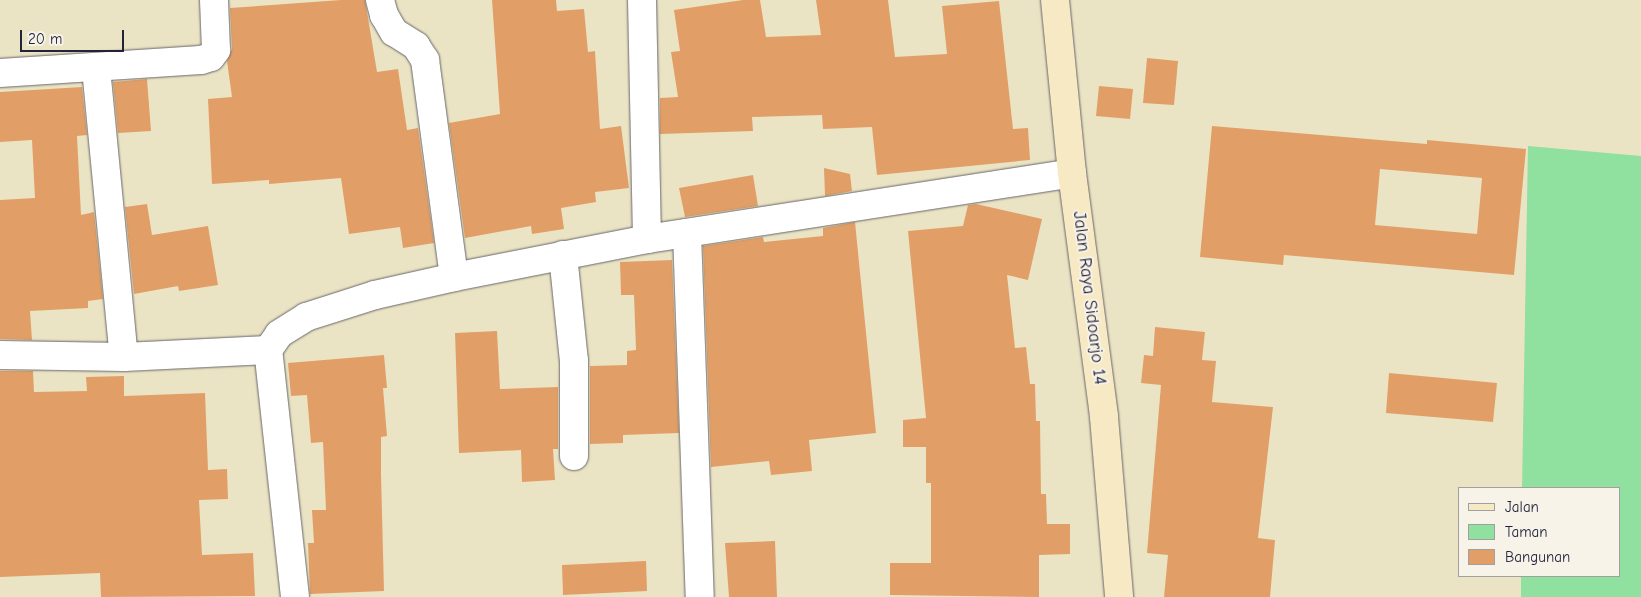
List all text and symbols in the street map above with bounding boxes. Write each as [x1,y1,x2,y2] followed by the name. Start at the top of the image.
[22,20,126,52] scale bar
[28,30,62,48] text: 20 m
[1068,210,1110,386] street label: Jalan Raya Sidoarjo 14
[1458,487,1621,577] legend
[1505,498,1539,516] text: Jalan
[1505,523,1548,541] text: Taman
[1505,548,1570,566] text: Bangunan

